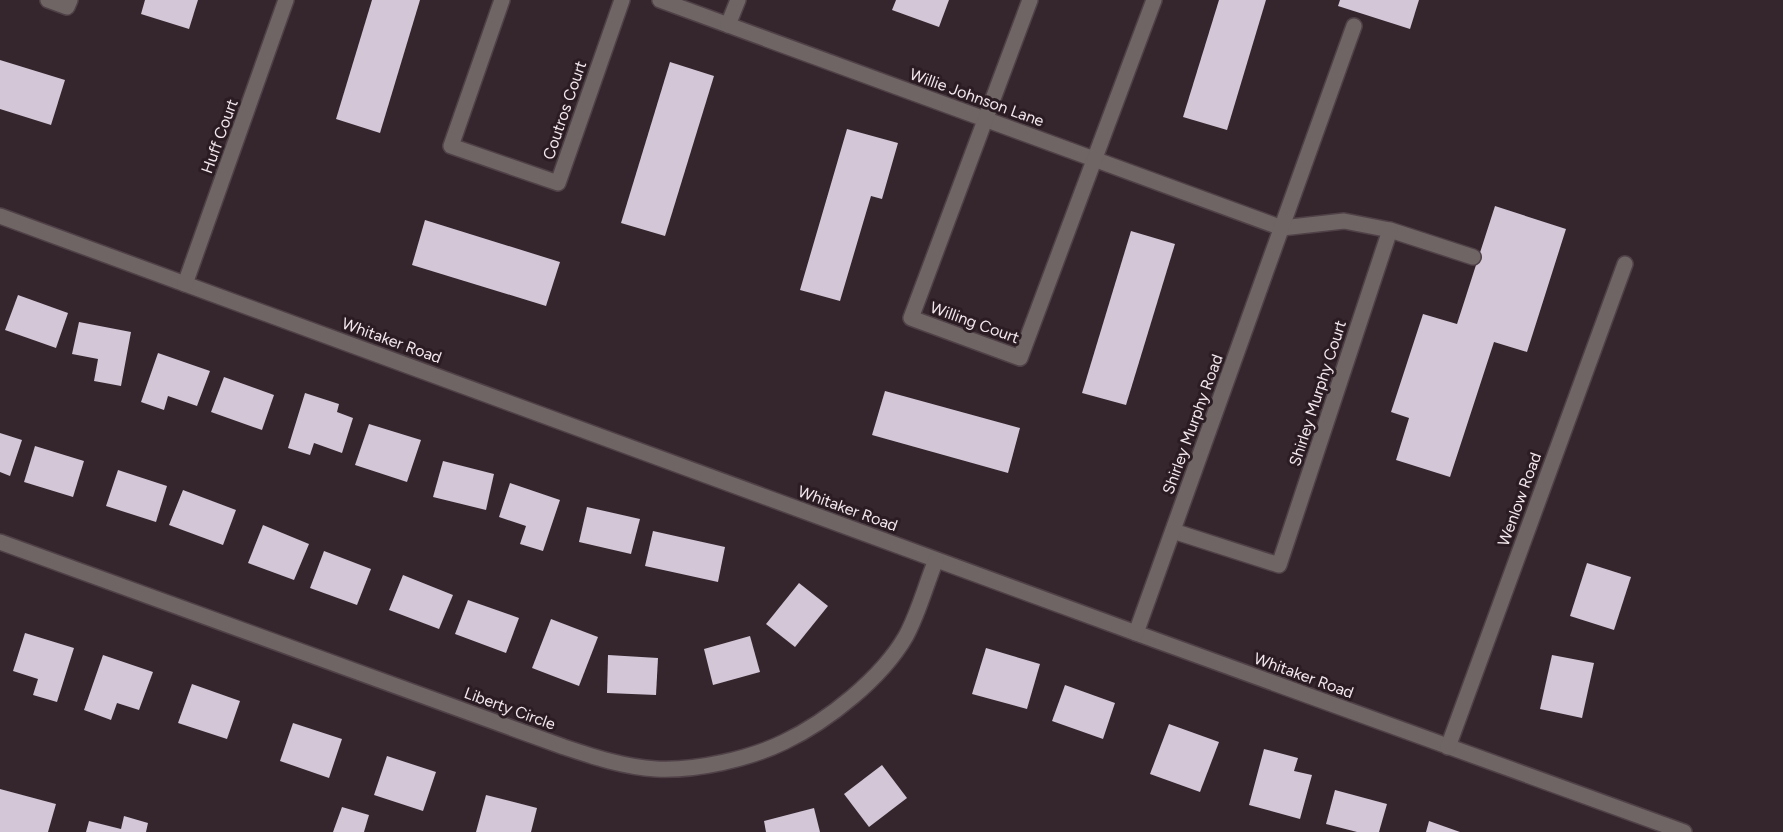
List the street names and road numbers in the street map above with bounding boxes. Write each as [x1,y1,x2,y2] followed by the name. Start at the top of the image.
[539,58,590,162] street label: Coutros Court
[907,64,1047,131] street label: Willie Johnson Lane
[197,96,242,176] street label: Huff Court
[928,298,1022,347] street label: Willing Court
[339,314,444,367] street label: Whitaker Road
[1285,318,1350,468] street label: Shirley Murphy Court
[1158,352,1227,497] street label: Shirley Murphy Road
[1494,450,1545,549] street label: Wenlow Road
[795,482,900,535] street label: Whitaker Road
[1251,649,1356,702] street label: Whitaker Road
[462,683,558,734] street label: Liberty Circle

